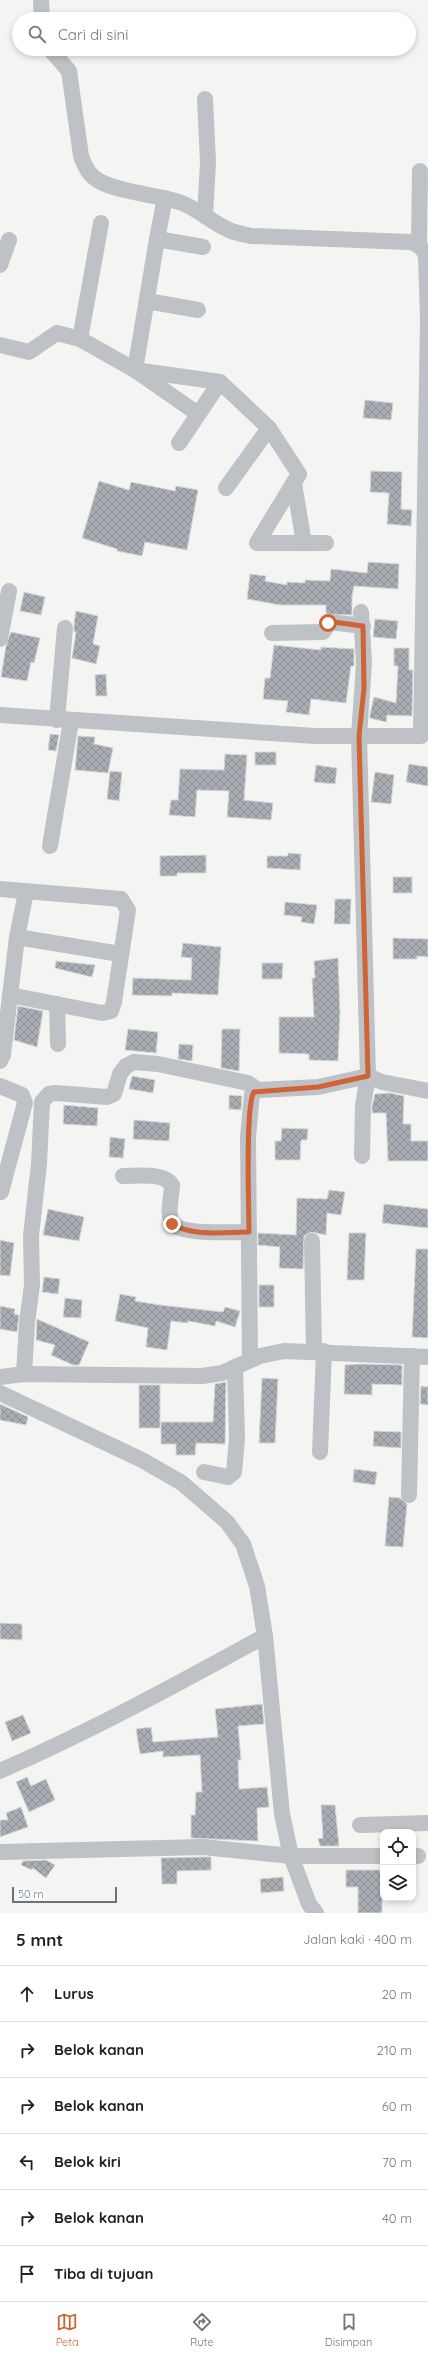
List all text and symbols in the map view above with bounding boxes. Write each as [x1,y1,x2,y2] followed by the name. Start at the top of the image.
[12,12,416,56] search box
[26,23,48,45] icon: search
[58,25,129,44] text: Cari di sini
[319,614,337,632] route start
[163,1215,181,1233] route end
[380,1829,416,1901] map controls
[380,1829,416,1865] button: locate
[380,1865,416,1901] button: layers
[12,1885,117,1904] scale bar
[18,1887,44,1901] text: 50 m
[16,1929,63,1950] text: 5 mnt
[303,1931,412,1947] text: Jalan kaki · 400 m
[16,1983,38,2005] icon: ahead
[54,1984,94,2003] text: Lurus
[382,1986,412,2002] text: 20 m
[16,2039,38,2061] icon: right
[54,2040,144,2059] text: Belok kanan
[377,2042,412,2058] text: 210 m
[16,2095,38,2117] icon: right
[54,2096,144,2115] text: Belok kanan
[382,2098,412,2114] text: 60 m
[16,2151,38,2173] icon: left
[54,2152,121,2171] text: Belok kiri
[382,2154,412,2170] text: 70 m
[16,2207,38,2229] icon: right
[54,2208,144,2227] text: Belok kanan
[382,2210,412,2226] text: 40 m
[16,2263,38,2285] icon: arrive
[54,2264,153,2283] text: Tiba di tujuan
[56,2311,79,2349] tab: Peta
[190,2311,213,2349] tab: Rute
[325,2311,372,2349] tab: Disimpan

